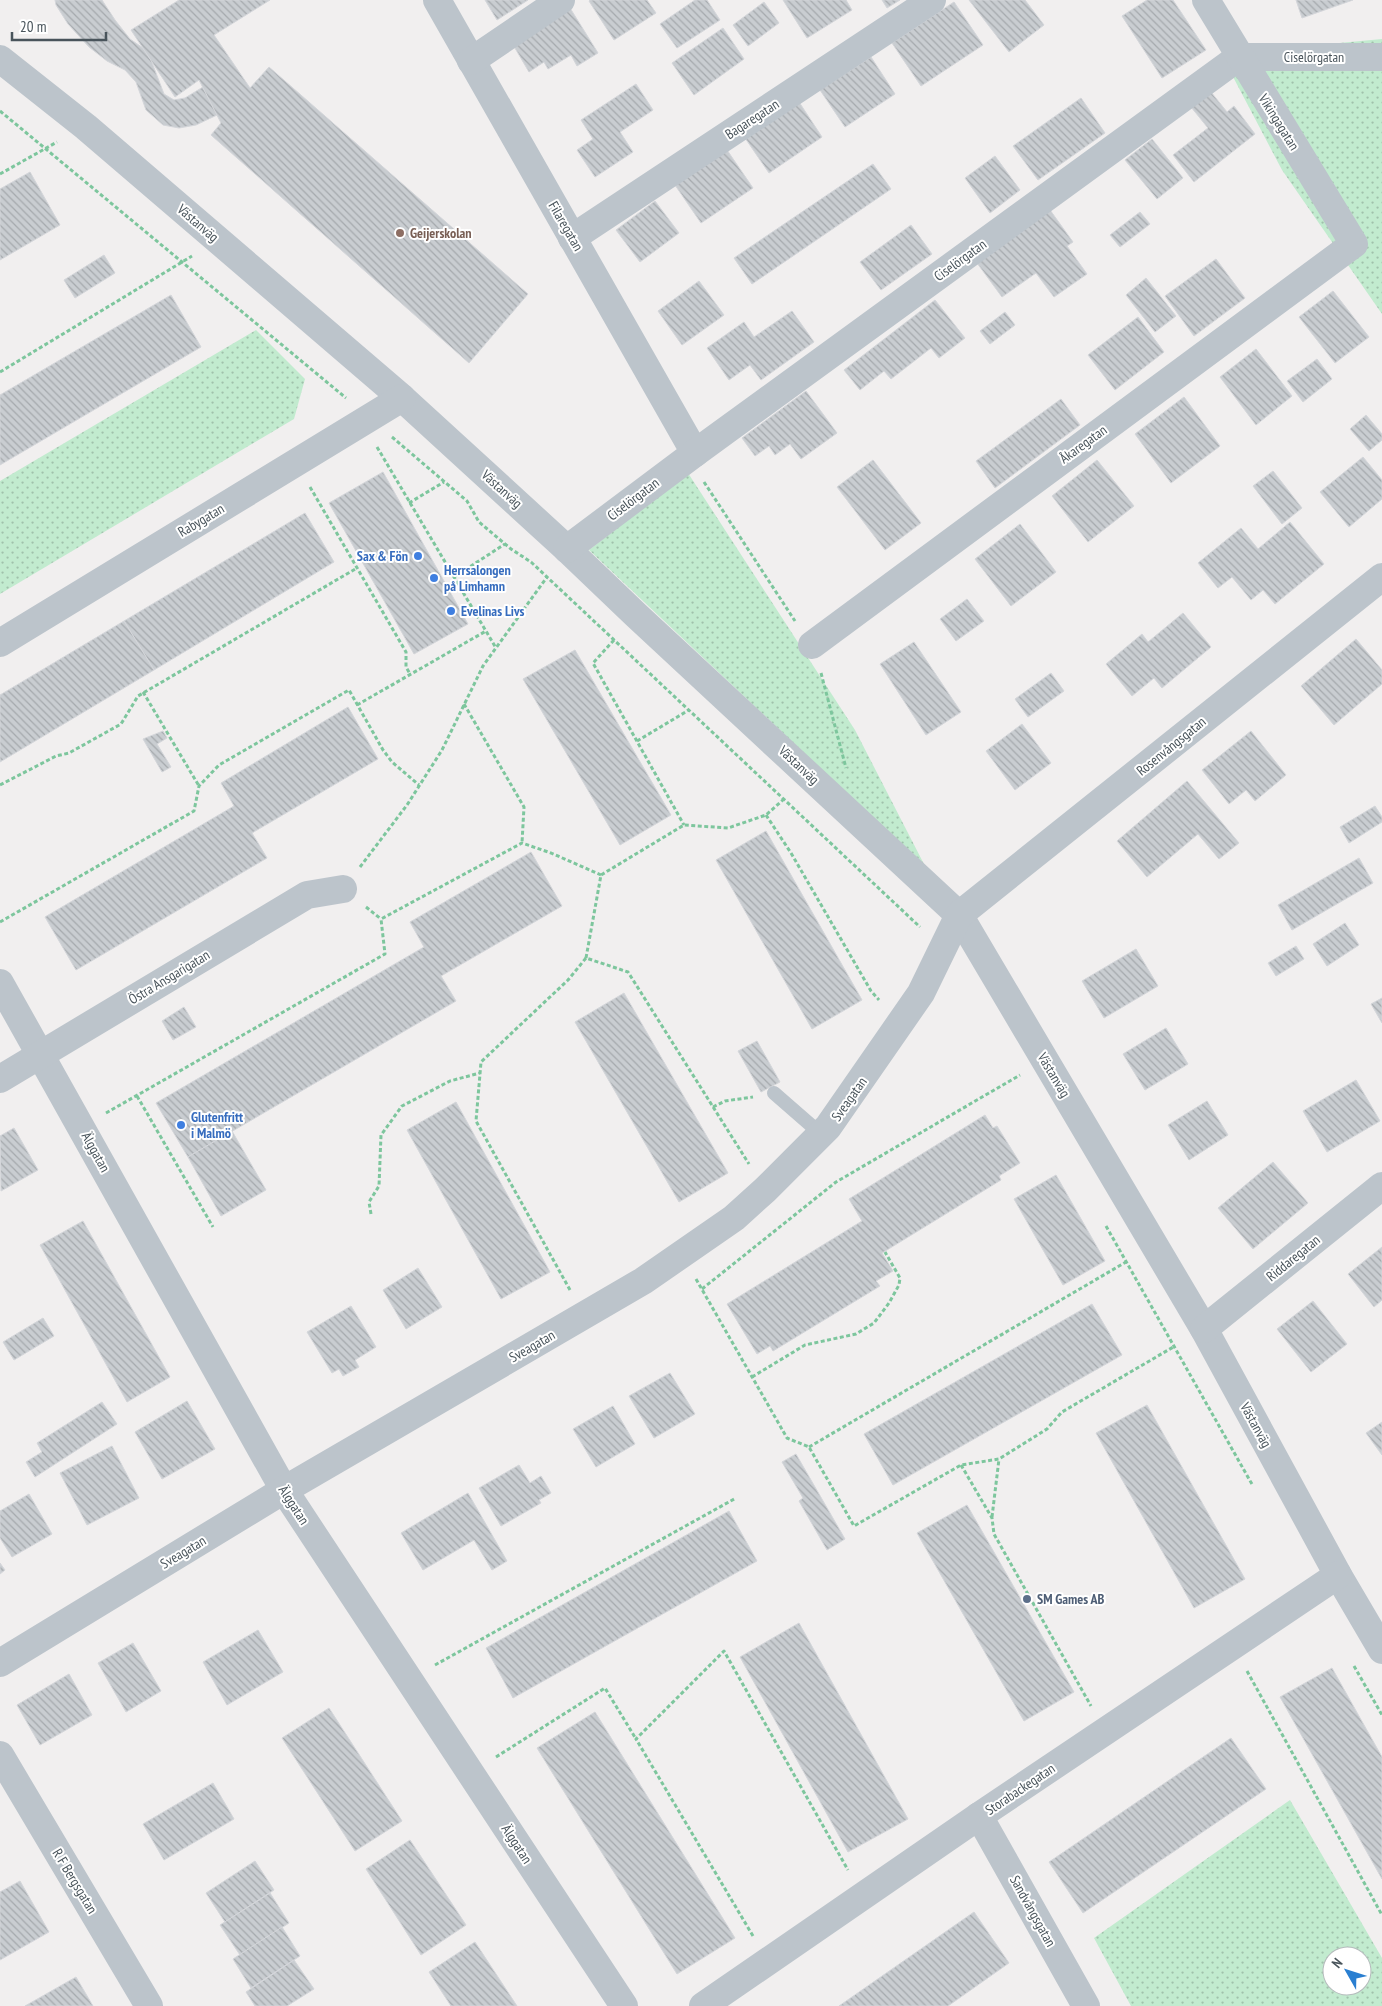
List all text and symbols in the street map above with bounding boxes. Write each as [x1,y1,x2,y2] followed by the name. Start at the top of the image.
[12,10,106,42] scale bar
[20,17,46,36] text: 20 m
[1284,48,1344,66] street label: Ciselörgatan
[1254,90,1303,153] street label: Vikingagatan
[722,95,782,143] street label: Bagaregatan
[545,198,587,254] street label: Filaregatan
[173,199,222,246] street label: Västanväg
[410,224,472,242] place label: Geijerskolan
[394,227,406,239] marker: Geijerskolan
[930,235,990,285] street label: Ciselörgatan
[1056,421,1110,467] street label: Åkaregatan
[477,465,526,512] street label: Västanväg
[603,474,663,524] street label: Ciselörgatan
[175,499,227,541] street label: Rabygatan
[357,547,408,565] place label: Sax & Fön
[412,550,424,562] marker: Sax & Fön
[444,561,511,595] place label: Herrsalongen på Limhamn
[428,572,440,584] marker: Herrsalongen på Limhamn
[461,602,525,620] place label: Evelinas Livs
[445,605,457,617] marker: Evelinas Livs
[1133,713,1209,779] street label: Rosenvångsgatan
[774,741,823,788] street label: Västanväg
[125,946,213,1008] street label: Östra Ansgarigatan
[1033,1049,1074,1101] street label: Västanväg
[827,1073,871,1125] street label: Sveagatan
[191,1108,243,1142] place label: Glutenfritt i Malmö
[175,1119,187,1131] marker: Glutenfritt i Malmö
[78,1129,114,1175] street label: Älggatan
[1262,1231,1324,1285] street label: Riddaregatan
[506,1326,558,1366] street label: Sveagatan
[1236,1398,1276,1451] street label: Västanväg
[275,1482,313,1528] street label: Älggatan
[157,1531,209,1573] street label: Sveagatan
[1037,1590,1105,1608] place label: SM Games AB
[1021,1593,1033,1605] marker: SM Games AB
[982,1759,1058,1819] street label: Storabackegatan
[498,1821,536,1867] street label: Älggatan
[49,1845,101,1917] street label: R F Bergsgatan
[1006,1872,1060,1950] street label: Sandvångsgatan
[1322,1946,1372,1996] north arrow
[1328,1954,1346,1971] text: N

